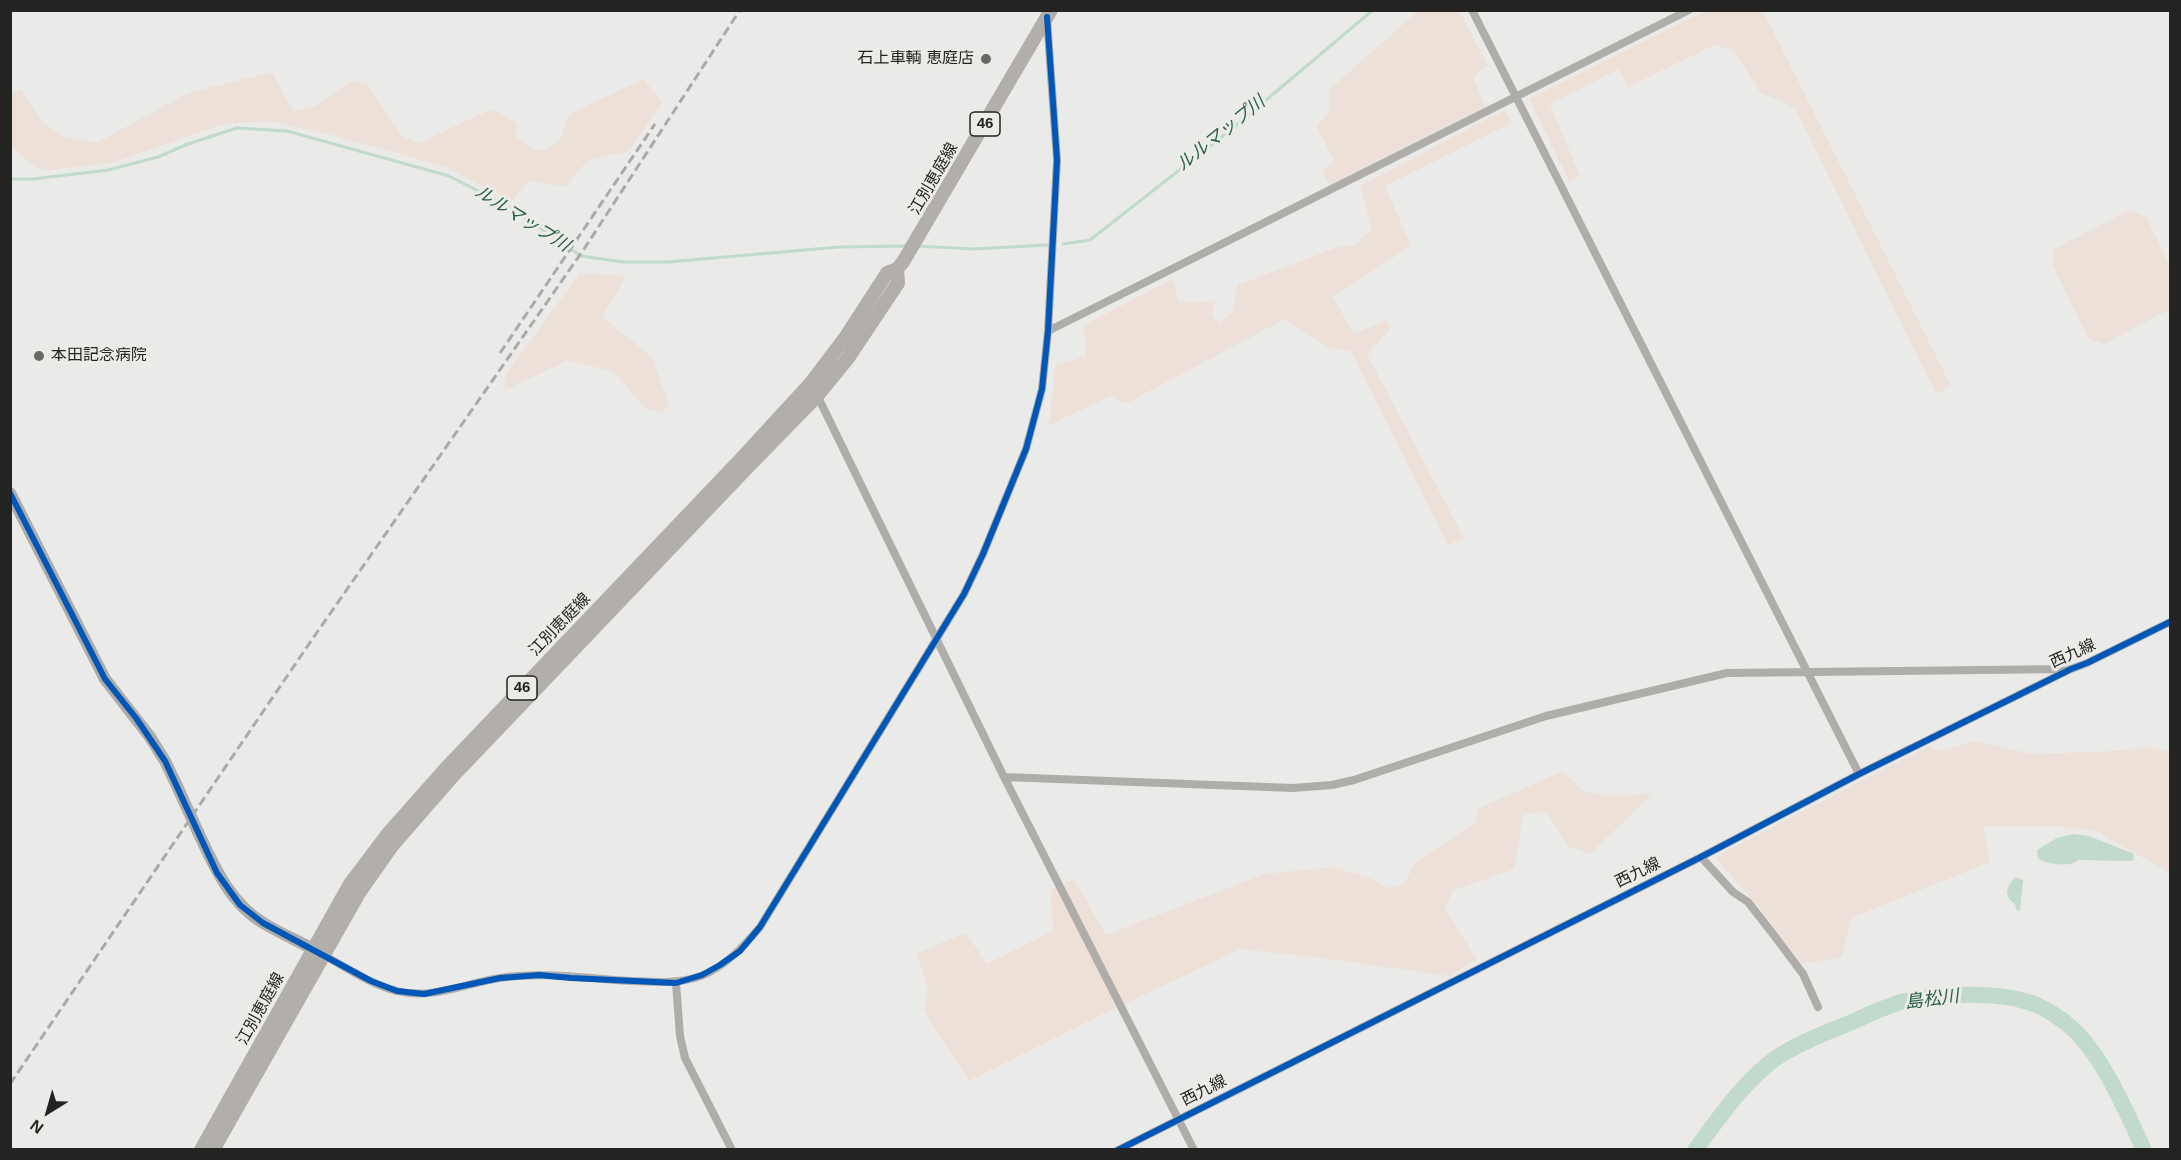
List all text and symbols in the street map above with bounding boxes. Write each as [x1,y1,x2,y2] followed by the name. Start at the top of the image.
[858,49,974,69] place label: 石上車輌 恵庭店
[979,52,993,66] marker: 石上車輌 恵庭店
[1172,92,1270,176] water label: ルルマップ川
[970,112,1000,136] road number: 46
[906,140,962,218] street label: 江別恵庭線
[470,181,574,257] water label: ルルマップ川
[51,346,147,366] place label: 本田記念病院
[32,349,46,363] marker: 本田記念病院
[525,590,595,660] street label: 江別恵庭線
[2047,635,2099,673] street label: 西九線
[507,676,537,700] road number: 46
[1612,854,1664,892] street label: 西九線
[233,969,289,1049] street label: 江別恵庭線
[1904,986,1960,1014] water label: 島松川
[1178,1072,1230,1110] street label: 西九線
[18,1082,78,1142] north arrow
[27,1117,47,1137] text: N

